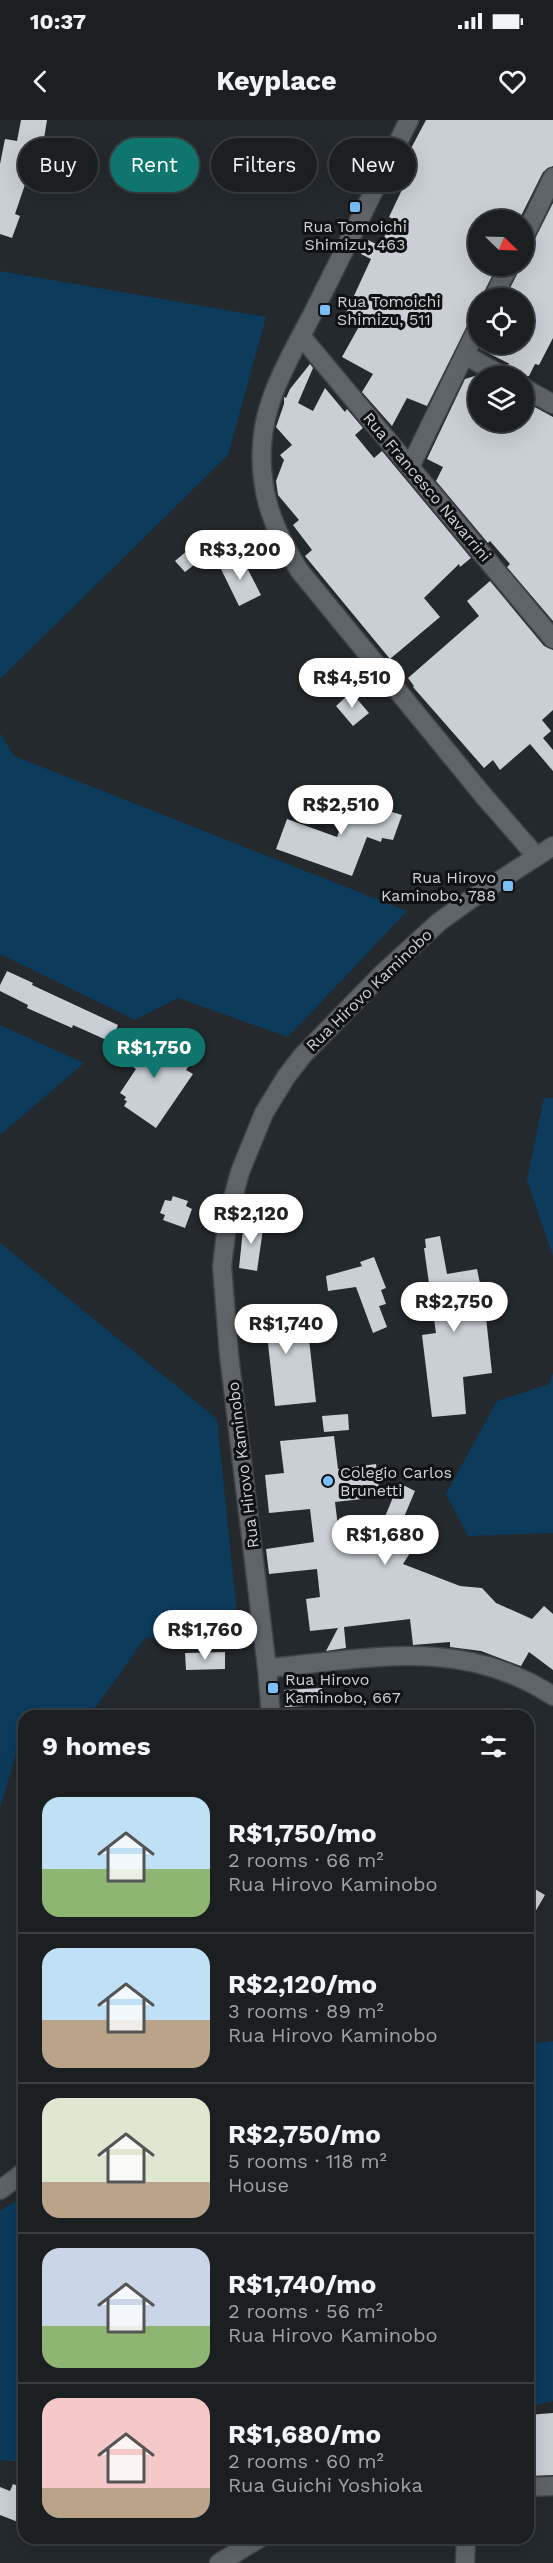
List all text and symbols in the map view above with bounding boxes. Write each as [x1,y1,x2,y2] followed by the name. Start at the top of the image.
[30,9,86,34] text: 10:37
[24,65,57,98] icon: back
[216,65,337,97] text: Keyplace
[496,65,529,98] icon: heart
[18,138,98,192] chip: Buy
[110,138,199,192] chip: Rent
[211,138,317,192] chip: Filters
[329,138,416,192] chip: New
[348,200,362,214] marker: Rua Tomoichi Shimizu, 463
[468,210,534,276] north arrow
[468,210,534,432] map controls
[303,217,407,254] place label: Rua Tomoichi Shimizu, 463
[468,288,534,354] button: locate
[337,292,441,329] place label: Rua Tomoichi Shimizu, 511
[318,303,332,317] marker: Rua Tomoichi Shimizu, 511
[468,366,534,432] button: layers
[359,409,495,565] street label: Rua Francesco Navarrini
[185,530,295,581] pin: R$3,200
[199,537,281,561] text: R$3,200
[297,658,407,709] pin: R$4,510
[313,665,391,689] text: R$4,510
[286,785,396,836] pin: R$2,510
[302,792,380,816] text: R$2,510
[381,868,496,905] place label: Rua Hirovo Kaminobo, 788
[501,879,515,893] marker: Rua Hirovo Kaminobo, 788
[302,925,436,1055] street label: Rua Hirovo Kaminobo
[99,1028,209,1079] pin: R$1,750
[116,1035,192,1059] text: R$1,750
[196,1194,306,1245] pin: R$2,120
[213,1201,289,1225] text: R$2,120
[399,1282,509,1333] pin: R$2,750
[415,1289,493,1313] text: R$2,750
[231,1304,341,1355] pin: R$1,740
[248,1311,324,1335] text: R$1,740
[223,1381,263,1549] street label: Rua Hirovo Kaminobo
[340,1463,452,1500] place label: Colegio Carlos Brunetti
[321,1474,335,1488] marker: Colegio Carlos Brunetti
[330,1515,440,1566] pin: R$1,680
[346,1522,424,1546] text: R$1,680
[150,1610,260,1661] pin: R$1,760
[167,1617,243,1641] text: R$1,760
[285,1670,401,1707] place label: Rua Hirovo Kaminobo, 667
[266,1681,280,1695] marker: Rua Hirovo Kaminobo, 667
[477,1730,510,1763] icon: filters
[42,1731,151,1761] text: 9 homes
[228,1818,377,1848] text: R$1,750/mo
[90,1821,162,1893] icon: home
[228,1848,384,1872] text: 2 rooms · 66 m²
[228,1872,438,1896] text: Rua Hirovo Kaminobo
[228,1969,377,1999] text: R$2,120/mo
[90,1972,162,2044] icon: home
[228,1999,384,2023] text: 3 rooms · 89 m²
[228,2023,438,2047] text: Rua Hirovo Kaminobo
[228,2119,381,2149] text: R$2,750/mo
[90,2122,162,2194] icon: home
[228,2149,387,2173] text: 5 rooms · 118 m²
[228,2173,289,2197] text: House
[228,2269,376,2299] text: R$1,740/mo
[90,2272,162,2344] icon: home
[228,2299,383,2323] text: 2 rooms · 56 m²
[228,2323,438,2347] text: Rua Hirovo Kaminobo
[228,2419,381,2449] text: R$1,680/mo
[90,2422,162,2494] icon: home
[228,2449,384,2473] text: 2 rooms · 60 m²
[228,2473,423,2497] text: Rua Guichi Yoshioka

